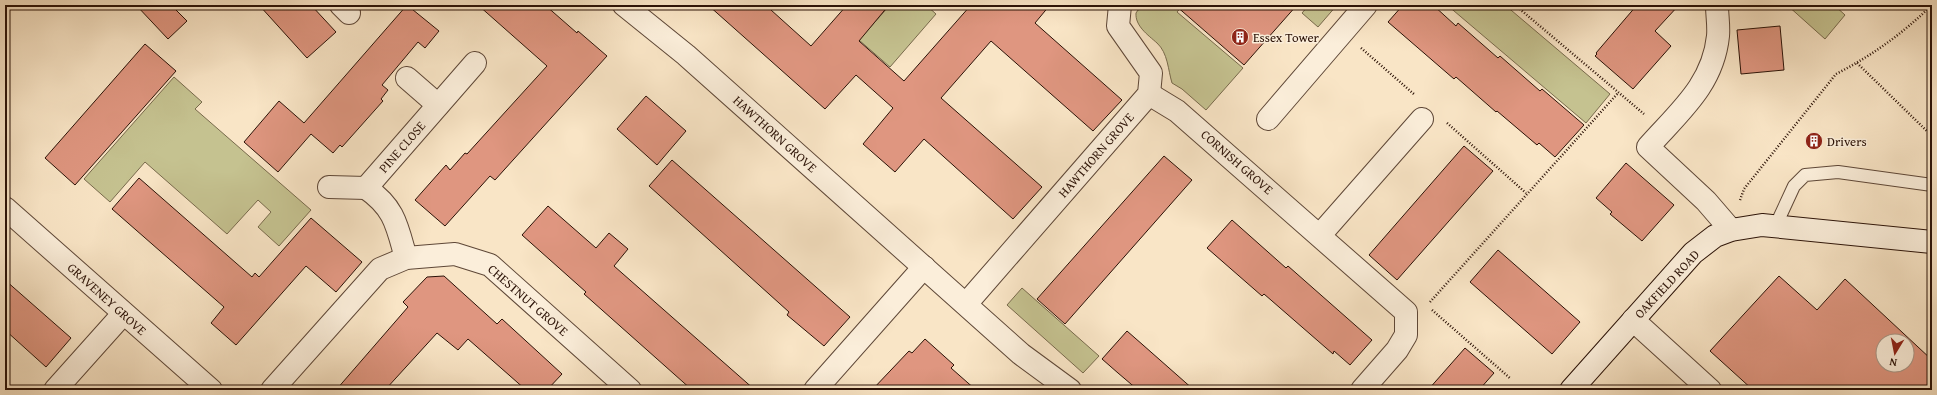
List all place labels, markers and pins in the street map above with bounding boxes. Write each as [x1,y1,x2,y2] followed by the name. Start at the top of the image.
[1230,27,1250,47] building icon: Essex Tower
[1253,28,1320,47] place label: Essex Tower
[1804,131,1824,151] building icon: Drivers
[1827,132,1867,151] place label: Drivers

